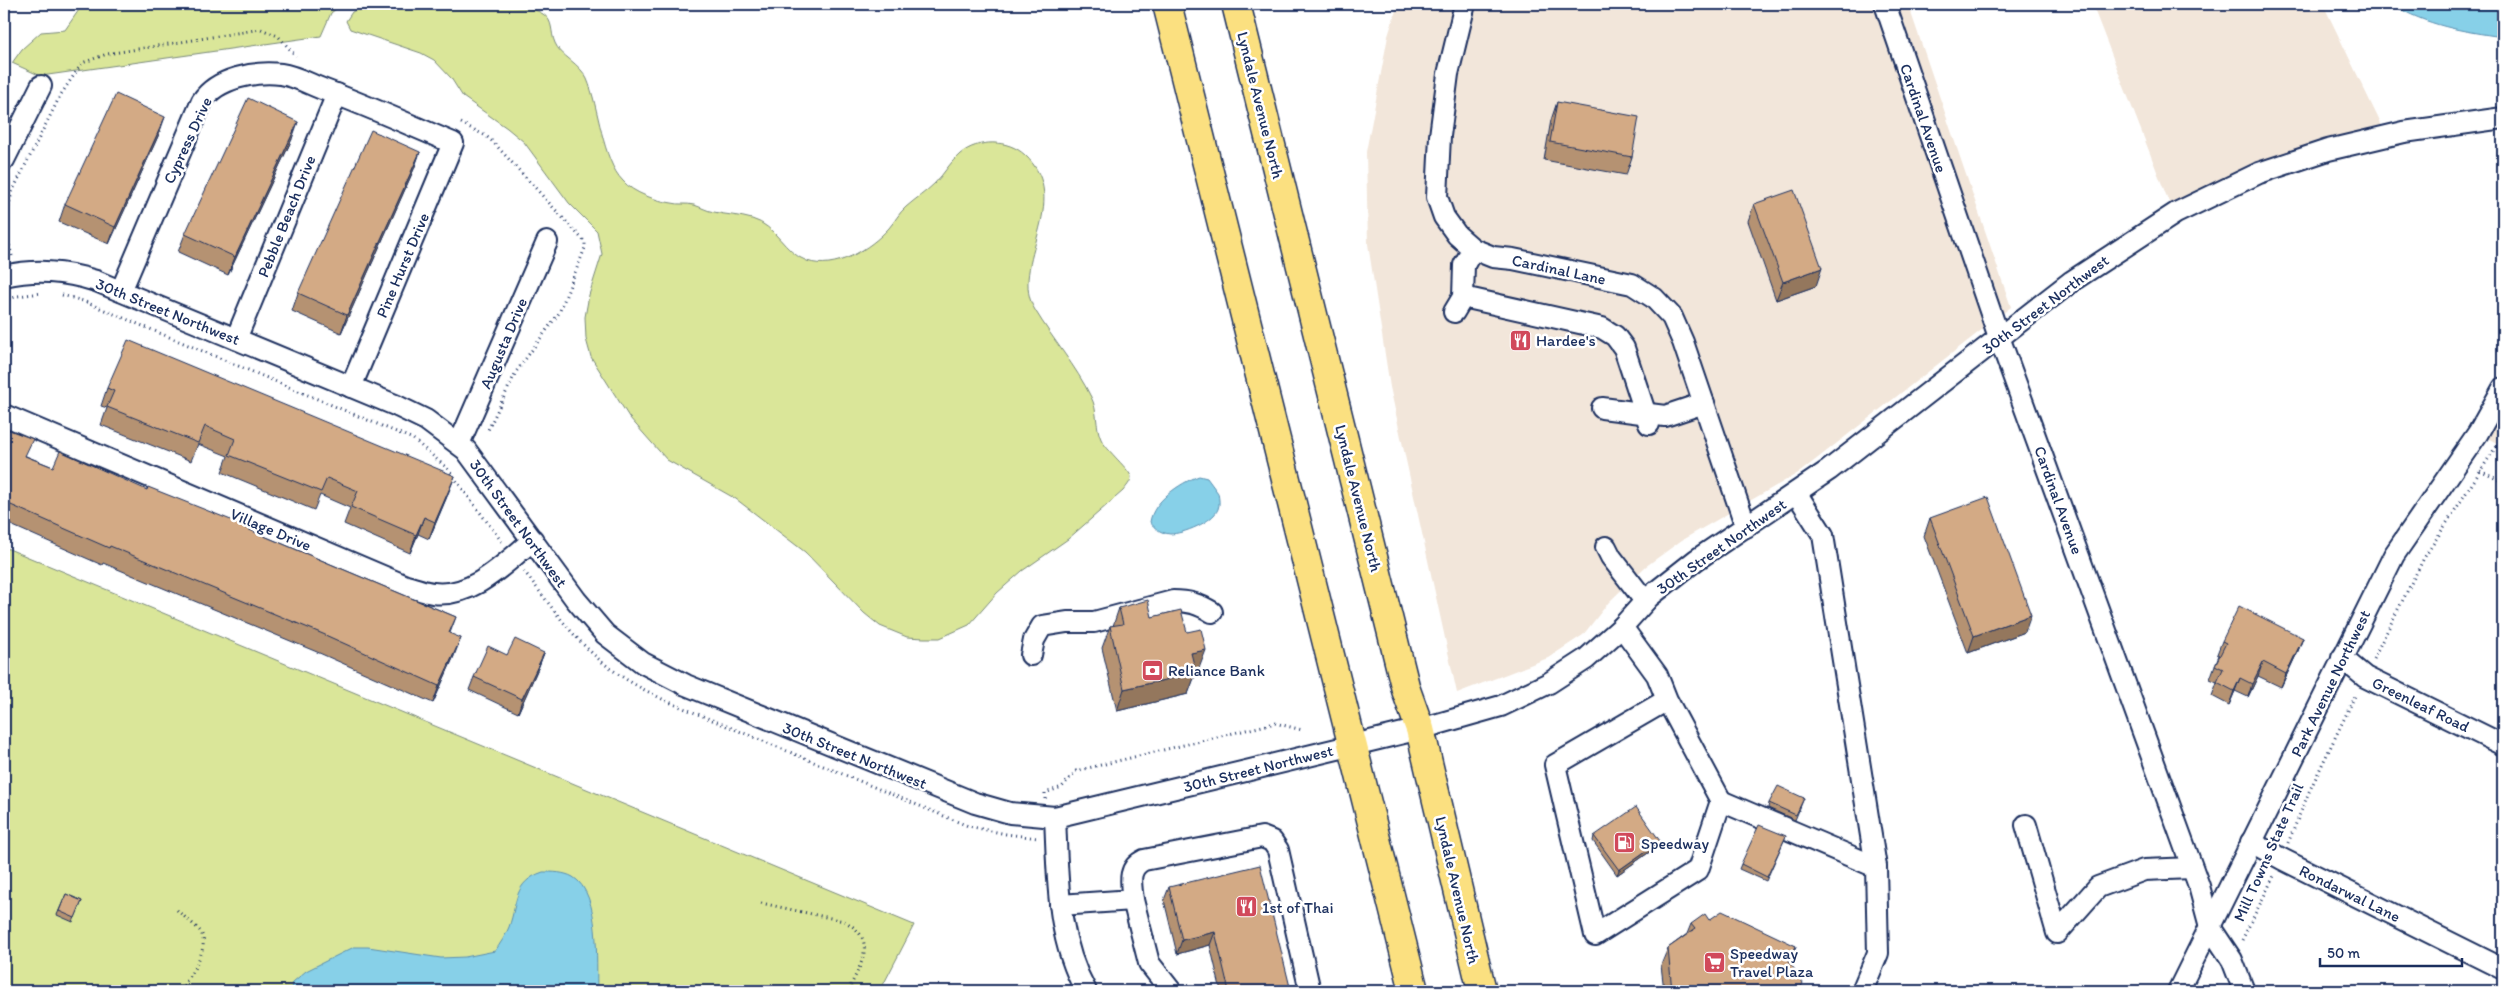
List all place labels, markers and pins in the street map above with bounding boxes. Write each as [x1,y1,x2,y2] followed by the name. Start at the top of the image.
[1508,328,1532,352] restaurant icon: Hardee's
[1536,331,1596,350] place label: Hardee's
[1140,658,1164,682] bank icon: Reliance Bank
[1168,661,1265,680] place label: Reliance Bank
[1613,831,1637,855] fuel station icon: Speedway
[1641,834,1709,853] place label: Speedway
[1234,895,1258,919] restaurant icon: 1st of Thai
[1262,898,1334,917] place label: 1st of Thai
[1730,944,1814,981] place label: Speedway Travel Plaza
[1702,950,1726,974] supermarket icon: Speedway Travel Plaza

